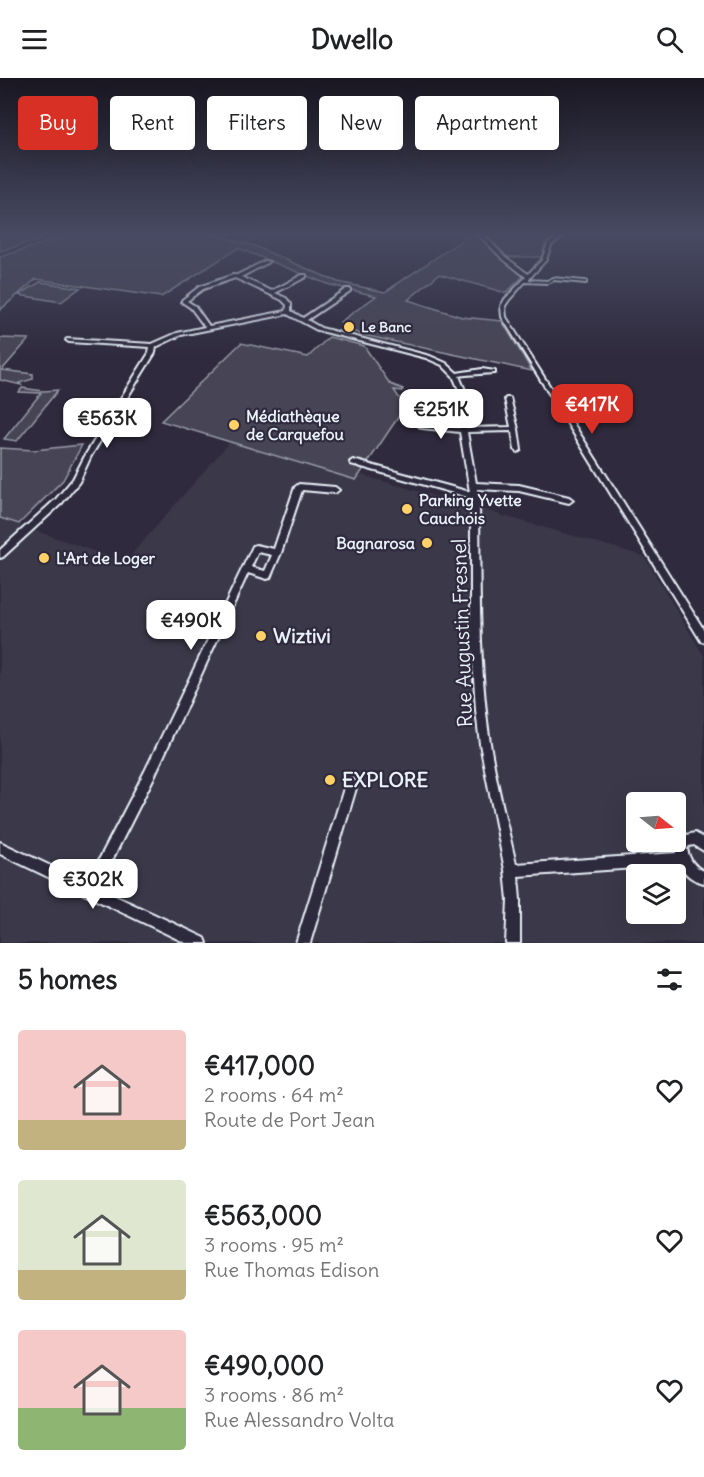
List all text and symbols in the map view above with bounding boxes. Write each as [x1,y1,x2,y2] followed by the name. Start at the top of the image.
[311,22,393,56] text: Dwello
[18,23,51,56] icon: menu
[653,23,686,56] icon: search
[18,96,98,150] chip: Buy
[110,96,195,150] chip: Rent
[207,96,307,150] chip: Filters
[319,96,403,150] chip: New
[415,96,559,150] chip: Apartment
[361,318,411,336] place label: Le Banc
[342,320,356,334] marker: Le Banc
[550,384,634,435] pin: €417K
[399,389,483,440] pin: €251K
[565,391,619,416] text: €417K
[413,396,469,421] text: €251K
[65,398,149,449] pin: €563K
[77,405,137,430] text: €563K
[246,406,344,445] place label: Médiathèque de Carquefou
[227,418,241,432] marker: Médiathèque de Carquefou
[419,490,522,528] place label: Parking Yvette Cauchois
[400,502,414,516] marker: Parking Yvette Cauchois
[336,533,415,554] place label: Bagnarosa
[420,536,434,550] marker: Bagnarosa
[446,538,477,728] street label: Rue Augustin Fresnel
[56,548,156,569] place label: L'Art de Loger
[37,551,51,565] marker: L'Art de Loger
[149,600,233,651] pin: €490K
[160,607,222,632] text: €490K
[273,623,331,648] place label: Wiztivi
[254,629,268,643] marker: Wiztivi
[342,767,429,792] place label: EXPLORE
[323,773,337,787] marker: EXPLORE
[626,792,686,852] north arrow
[626,792,686,924] map controls
[51,859,135,910] pin: €302K
[626,864,686,924] button: layers
[63,866,123,891] text: €302K
[18,963,117,996] text: 5 homes
[653,963,686,996] icon: filters
[204,1049,315,1082] text: €417,000
[66,1054,138,1126] icon: home
[653,1074,686,1107] icon: heart
[204,1082,344,1107] text: 2 rooms · 64 m²
[204,1107,375,1132] text: Route de Port Jean
[204,1199,322,1232] text: €563,000
[66,1204,138,1276] icon: home
[653,1224,686,1257] icon: heart
[204,1232,344,1257] text: 3 rooms · 95 m²
[204,1257,379,1282] text: Rue Thomas Edison
[204,1349,324,1382] text: €490,000
[66,1354,138,1426] icon: home
[653,1374,686,1407] icon: heart
[204,1382,344,1407] text: 3 rooms · 86 m²
[204,1407,394,1432] text: Rue Alessandro Volta

